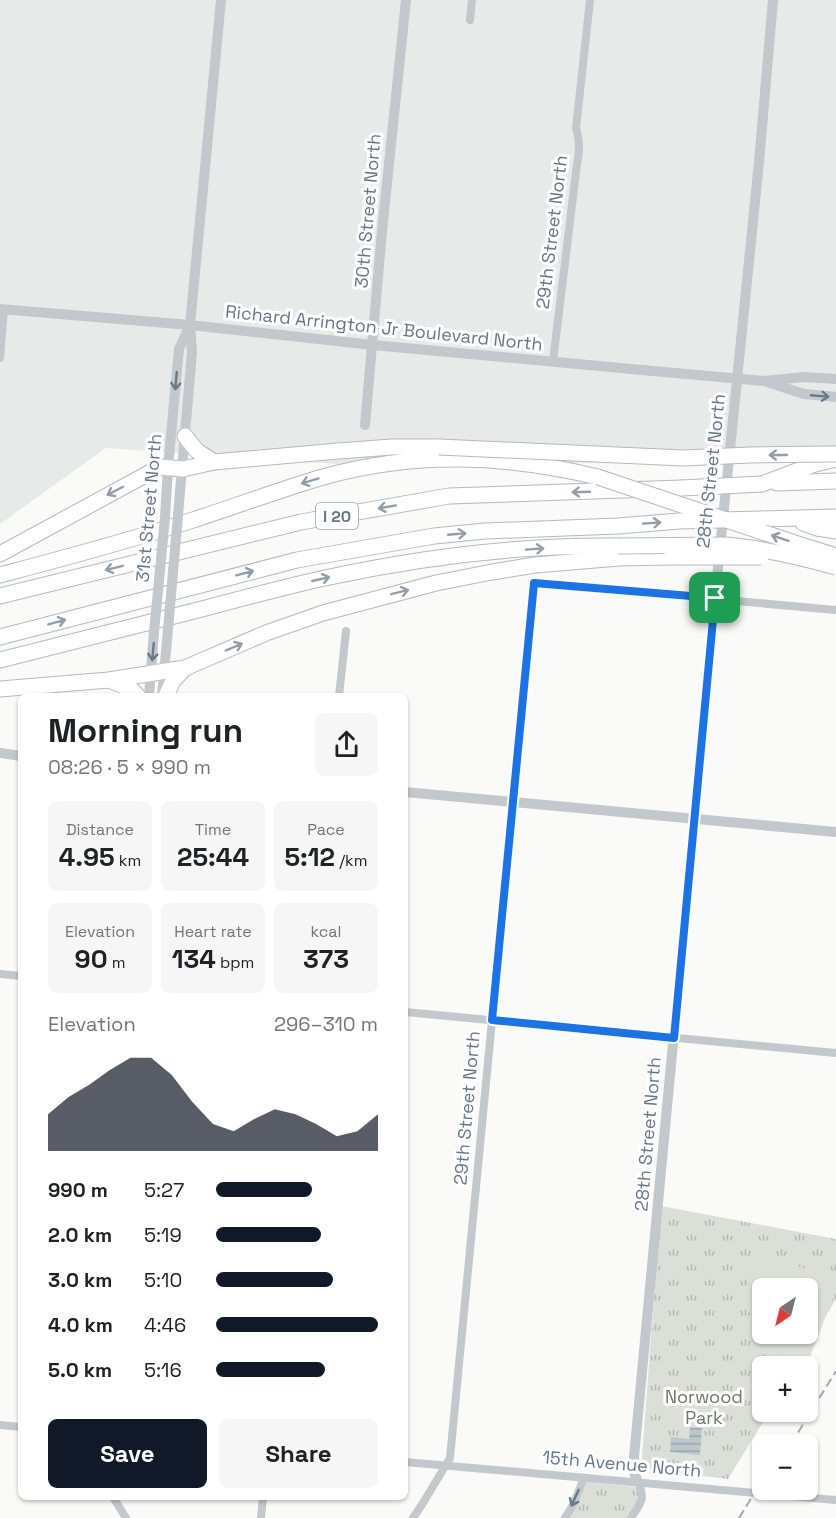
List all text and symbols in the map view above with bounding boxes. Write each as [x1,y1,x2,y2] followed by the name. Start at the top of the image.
[349,133,386,289] street label: 30th Street North
[531,154,572,310] street label: 29th Street North
[224,299,544,356] street label: Richard Arrington Jr Boulevard North
[170,371,181,391] one-way arrow
[809,391,829,402] one-way arrow
[691,393,730,549] street label: 28th Street North
[131,433,166,583] street label: 31st Street North
[768,449,788,461] one-way arrow
[301,476,320,487] one-way arrow
[107,485,124,497] one-way arrow
[571,486,591,497] one-way arrow
[377,502,397,513] one-way arrow
[316,503,358,529] road number: I 20
[642,518,662,529] one-way arrow
[447,528,467,539] one-way arrow
[771,532,790,543] one-way arrow
[525,543,545,554] one-way arrow
[105,563,124,575] one-way arrow
[235,567,254,578] one-way arrow
[689,572,740,623] pin
[312,573,331,585] one-way arrow
[698,581,731,614] icon: arrive
[390,585,409,597] one-way arrow
[47,616,66,627] one-way arrow
[225,640,243,651] one-way arrow
[147,642,158,662] one-way arrow
[48,710,243,752] text: Morning run
[315,713,378,776] button: share
[48,754,211,780] text: 08:26 · 5 × 990 m
[66,819,134,840] text: Distance
[195,819,231,840] text: Time
[307,819,345,840] text: Pace
[59,840,115,874] text: 4.95
[177,840,249,874] text: 25:44
[285,840,335,874] text: 5:12
[115,850,141,871] text: km
[335,850,367,871] text: /km
[65,921,135,942] text: Elevation
[174,921,252,942] text: Heart rate
[311,921,341,942] text: kcal
[75,942,108,976] text: 90
[172,942,216,976] text: 134
[303,942,349,976] text: 373
[108,952,125,973] text: m
[216,952,254,973] text: bpm
[48,1011,136,1037] text: Elevation
[274,1011,378,1037] text: 296–310 m
[448,1030,485,1186] street label: 29th Street North
[629,1056,666,1212] street label: 28th Street North
[48,1177,108,1203] text: 990 m
[144,1177,184,1203] text: 5:27
[48,1222,112,1248] text: 2.0 km
[144,1222,182,1248] text: 5:19
[48,1267,112,1293] text: 3.0 km
[144,1267,182,1293] text: 5:10
[752,1278,818,1344] north arrow
[752,1278,818,1500] map controls
[48,1312,113,1338] text: 4.0 km
[144,1312,186,1338] text: 4:46
[752,1356,818,1422] button: +
[48,1357,112,1383] text: 5.0 km
[144,1357,182,1383] text: 5:16
[665,1385,743,1429] park label: Norwood Park
[48,1419,207,1488] button: Save
[219,1419,378,1488] button: Share
[752,1434,818,1500] button: −
[542,1445,702,1482] street label: 15th Avenue North
[569,1489,581,1507] one-way arrow

